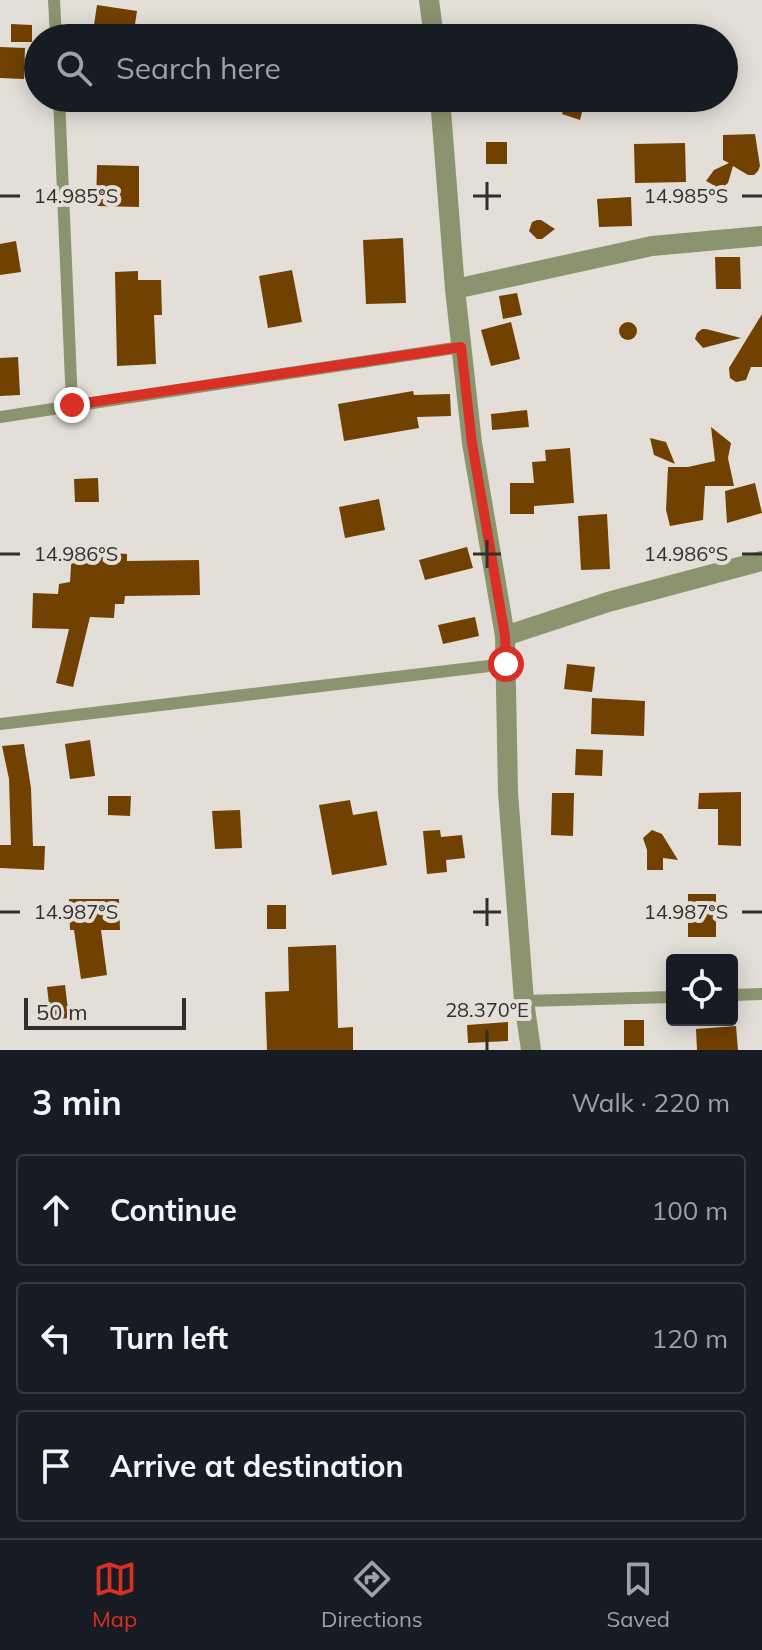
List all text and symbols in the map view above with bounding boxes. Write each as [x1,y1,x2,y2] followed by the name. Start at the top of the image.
[24,24,738,112] search box
[52,46,96,90] icon: search
[116,49,281,87] text: Search here
[34,183,118,208] text: 14.985°S
[644,183,728,208] text: 14.985°S
[54,387,90,423] route end
[34,541,118,566] text: 14.986°S
[644,541,728,566] text: 14.986°S
[488,646,524,682] route start
[34,899,118,924] text: 14.987°S
[644,899,728,924] text: 14.987°S
[666,954,738,1026] map controls
[666,954,738,1026] button: locate
[24,994,186,1030] scale bar
[445,997,529,1022] text: 28.370°E
[36,998,87,1026] text: 50 m
[32,1081,122,1124] text: 3 min
[571,1086,730,1119] text: Walk · 220 m
[34,1188,78,1232] icon: ahead
[110,1191,237,1229] text: Continue
[652,1194,728,1227] text: 100 m
[34,1316,78,1360] icon: left
[110,1319,228,1357] text: Turn left
[652,1322,728,1355] text: 120 m
[34,1444,78,1488] icon: arrive
[110,1447,404,1485] text: Arrive at destination
[92,1557,137,1633] tab: Map
[321,1557,423,1633] tab: Directions
[607,1557,670,1633] tab: Saved

